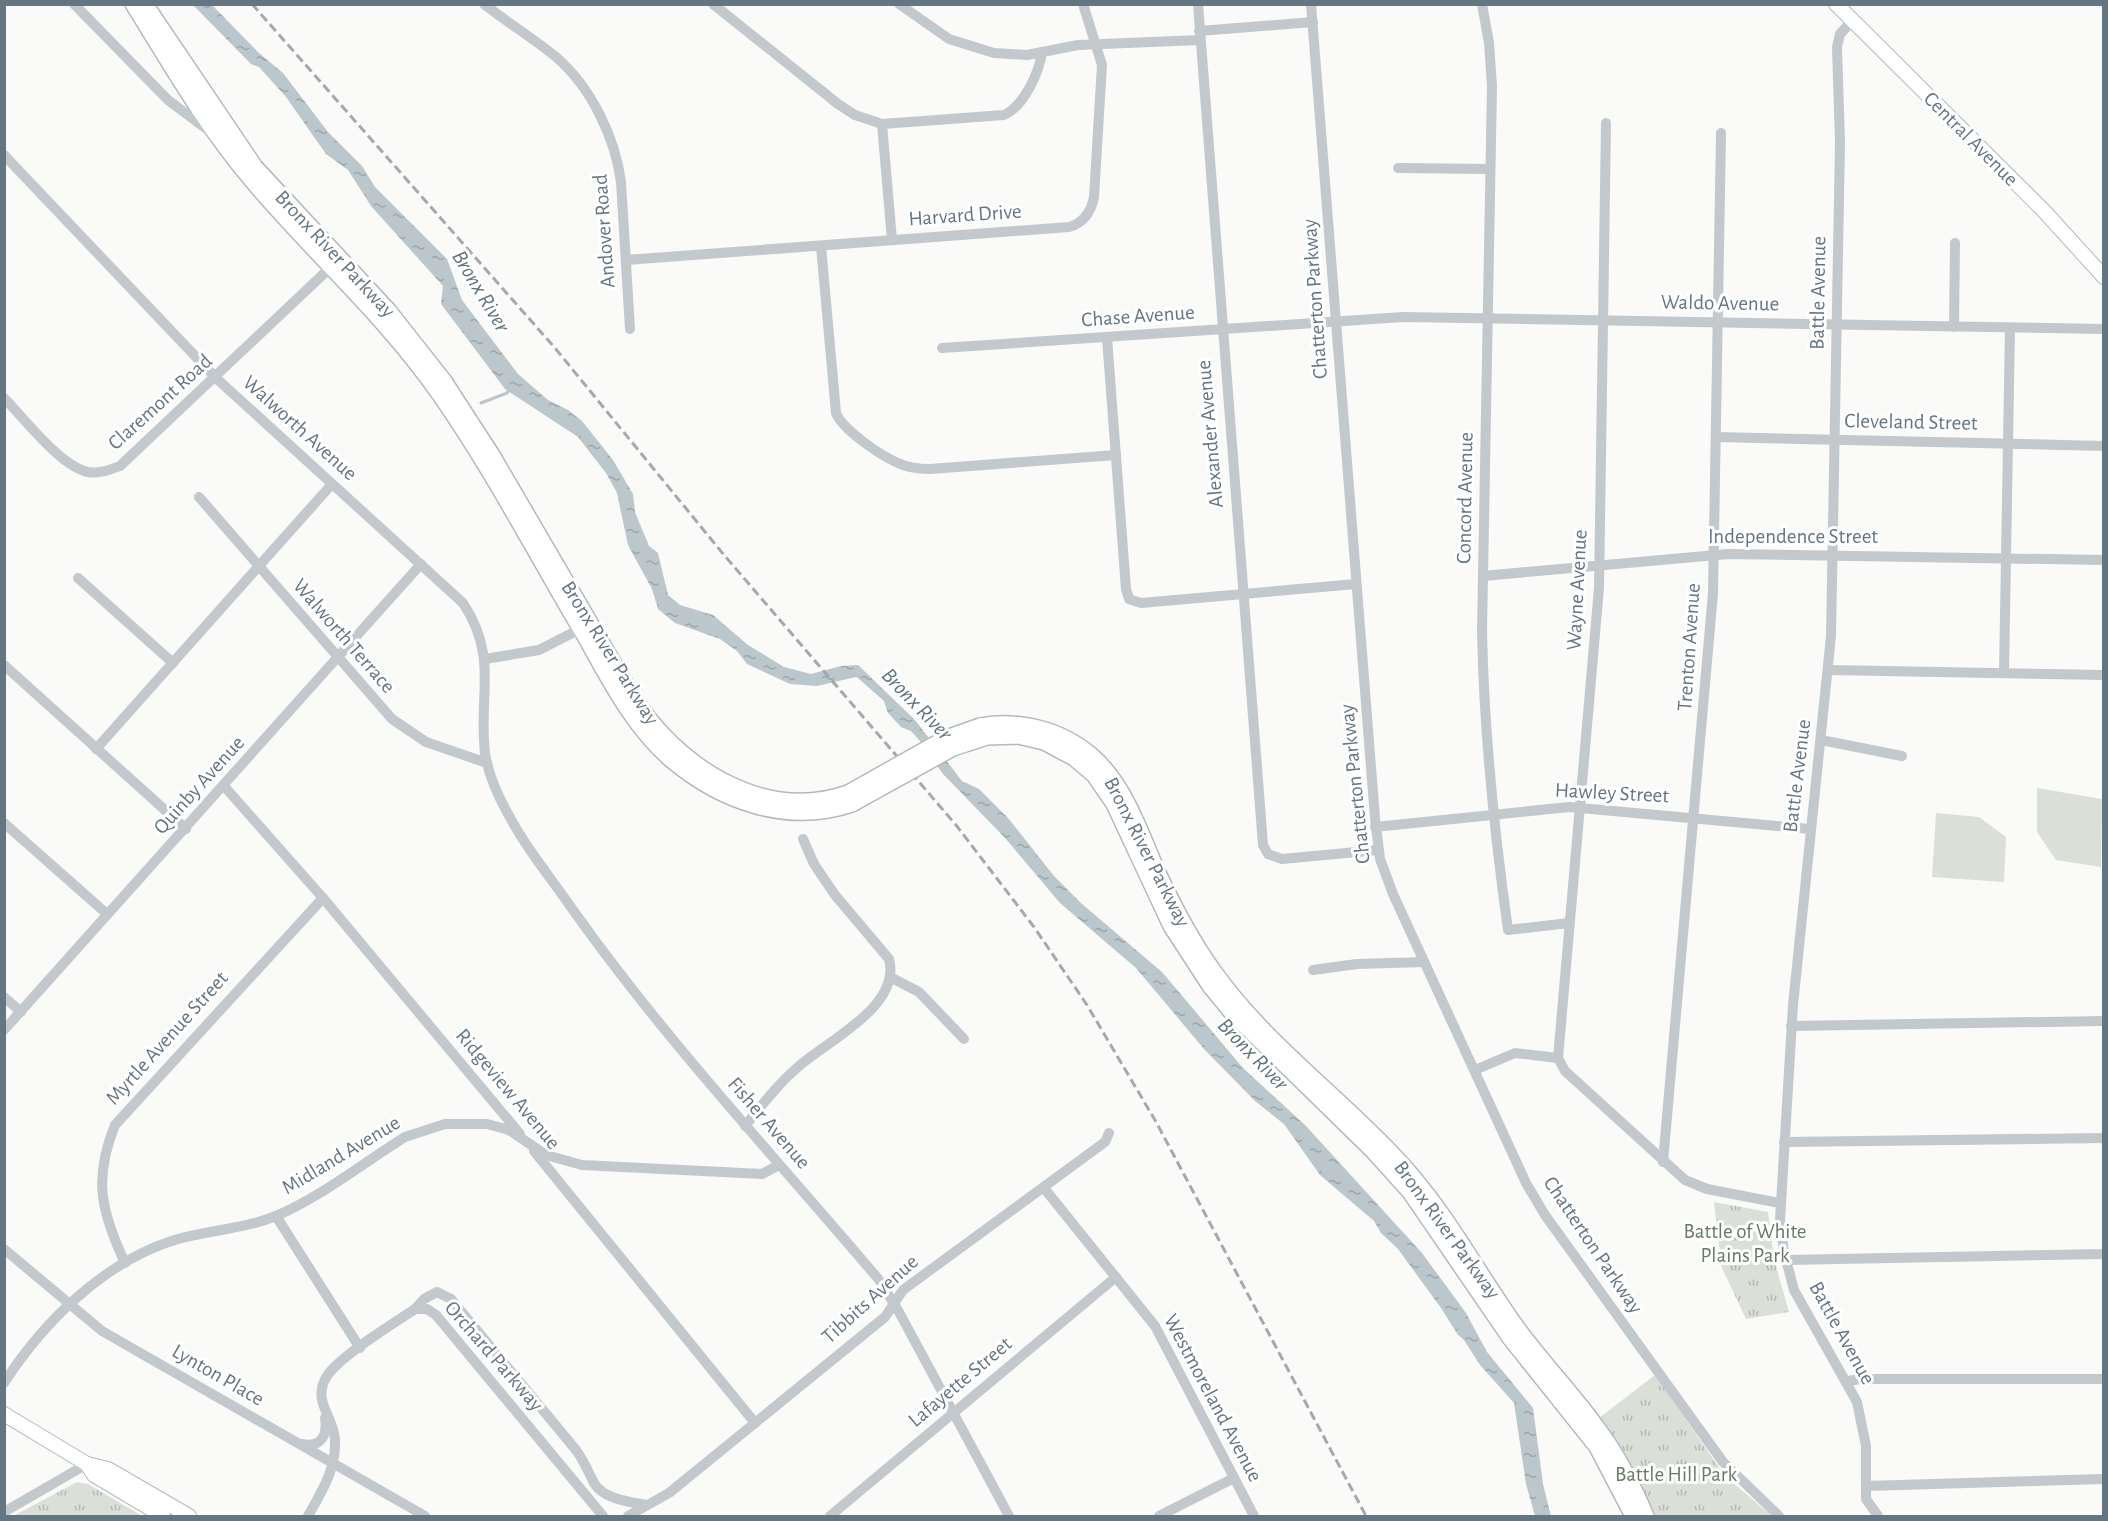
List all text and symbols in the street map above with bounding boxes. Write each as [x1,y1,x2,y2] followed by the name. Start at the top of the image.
[1920,88,2022,190] street label: Central Avenue
[590,173,618,289] street label: Andover Road
[271,186,399,322] street label: Bronx River Parkway
[908,201,1022,229] street label: Harvard Drive
[1299,218,1331,380] street label: Chatterton Parkway
[1807,236,1829,350] street label: Battle Avenue
[448,246,514,336] water label: Bronx River
[1661,291,1779,315] street label: Waldo Avenue
[1081,302,1195,330] street label: Chase Avenue
[104,350,216,454] street label: Claremont Road
[1193,359,1227,509] street label: Alexander Avenue
[239,372,361,484] street label: Walworth Avenue
[1844,410,1978,434] street label: Cleveland Street
[1453,432,1477,564] street label: Concord Avenue
[1708,526,1878,547] street label: Independence Street
[1563,529,1591,651] street label: Wayne Avenue
[289,575,399,697] street label: Walworth Terrace
[557,577,663,729] street label: Bronx River Parkway
[1674,582,1704,712] street label: Trenton Avenue
[878,664,957,745] water label: Bronx River
[1336,703,1374,865] street label: Chatterton Parkway
[1780,718,1814,834] street label: Battle Avenue
[150,732,248,838] street label: Quinby Avenue
[1100,774,1194,930] street label: Bronx River Parkway
[1554,780,1670,806] street label: Hawley Street
[102,967,232,1109] street label: Myrtle Avenue Street
[1214,1014,1293,1095] water label: Bronx River
[452,1025,564,1153] street label: Ridgeview Avenue
[724,1073,814,1173] street label: Fisher Avenue
[278,1112,404,1198] street label: Midland Avenue
[1390,1157,1504,1303] street label: Bronx River Parkway
[1539,1173,1647,1317] street label: Chatterton Parkway
[1683,1221,1807,1266] park label: Battle of White Plains Park
[818,1251,922,1347] street label: Tibbits Avenue
[1805,1278,1879,1388] street label: Battle Avenue
[441,1297,547,1415] street label: Orchard Parkway
[1160,1311,1266,1485] street label: Westmoreland Avenue
[904,1333,1016,1431] street label: Lafayette Street
[168,1340,268,1410] street label: Lynton Place
[1615,1464,1738,1485] park label: Battle Hill Park

